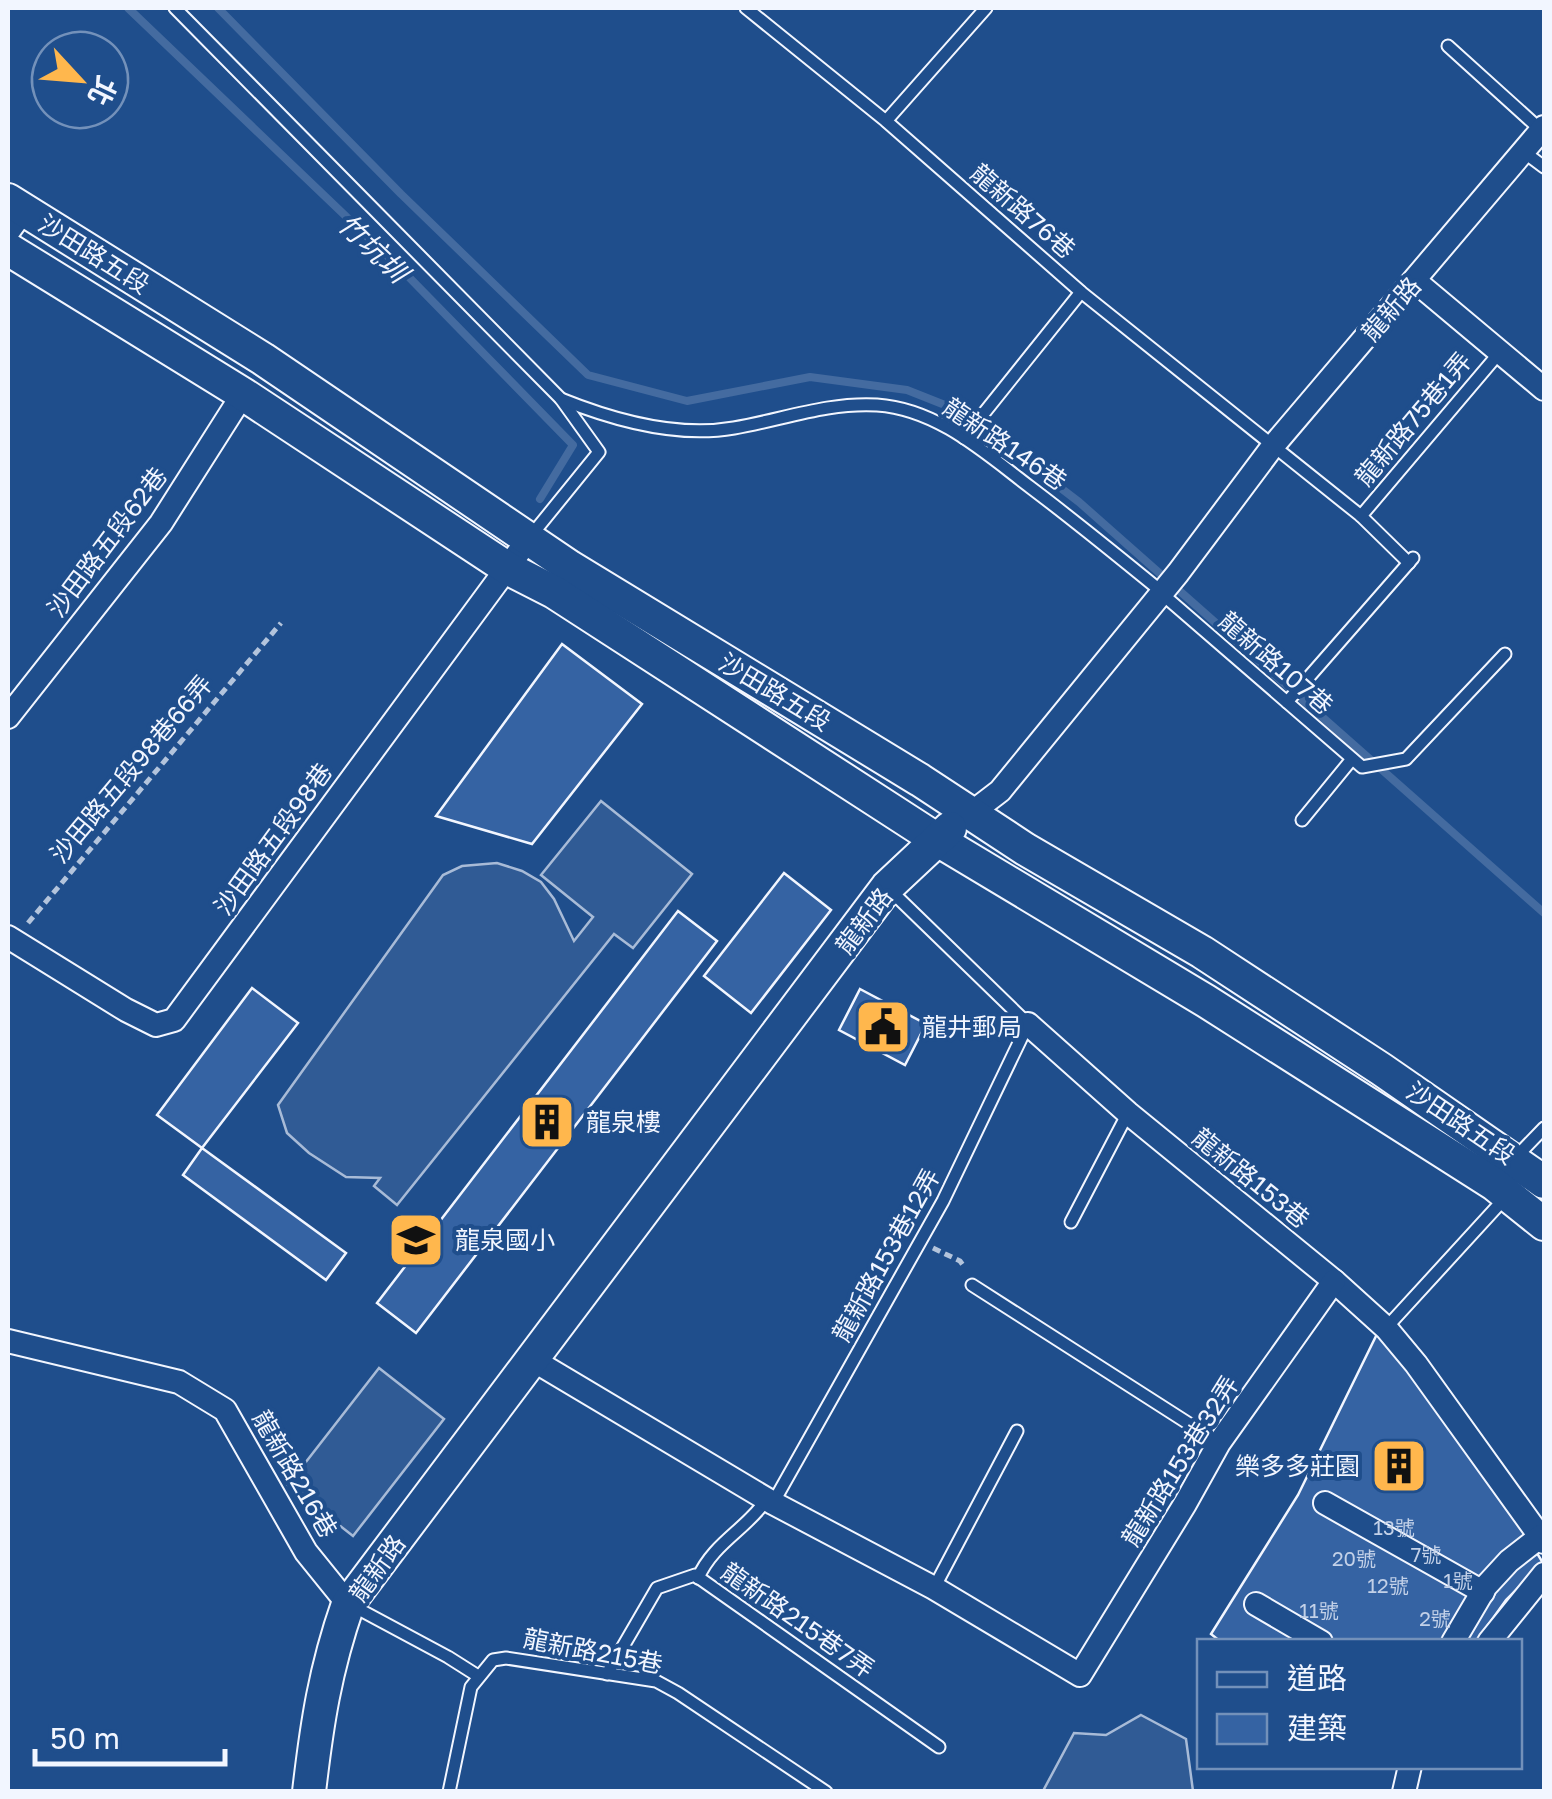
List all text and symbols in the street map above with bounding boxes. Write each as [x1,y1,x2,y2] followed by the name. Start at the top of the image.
[30,30,130,130] north arrow
[82,71,124,111] text: 北
[965,157,1082,264] street label: 龍新路76巷
[33,207,155,300] street label: 沙田路五段
[332,207,418,291] water label: 竹坑圳
[1354,270,1427,347] street label: 龍新路
[1348,346,1477,492] street label: 龍新路75巷1弄
[938,391,1073,496] street label: 龍新路146巷
[40,461,173,623] street label: 沙田路五段62巷
[1213,605,1340,721] street label: 龍新路107巷
[714,646,837,737] street label: 沙田路五段
[43,668,218,869] street label: 沙田路五段98巷66弄
[207,757,338,921] street label: 沙田路五段98巷
[829,881,899,960] street label: 龍新路
[853,997,913,1057] public building icon: 龍井郵局
[922,1011,1022,1042] place label: 龍井郵局
[1401,1075,1522,1170] street label: 沙田路五段
[517,1092,577,1152] building icon: 龍泉樓
[586,1106,661,1137] place label: 龍泉樓
[1187,1121,1316,1234] street label: 龍新路153巷
[825,1163,946,1347] street label: 龍新路153巷12弄
[386,1210,446,1270] school or university icon: 龍泉國小
[455,1224,555,1255] place label: 龍泉國小
[1115,1370,1244,1552] street label: 龍新路153巷32弄
[247,1405,344,1543] street label: 龍新路216巷
[1369,1436,1429,1496] building icon: 樂多多莊園
[1235,1450,1360,1481] place label: 樂多多莊園
[1373,1515,1415,1539] house number: 13號
[342,1528,411,1607] street label: 龍新路
[1411,1542,1441,1566] house number: 7號
[1332,1546,1376,1570] house number: 20號
[716,1555,881,1684] street label: 龍新路215巷7弄
[1443,1568,1473,1592] house number: 1號
[1367,1573,1409,1597] house number: 12號
[1299,1598,1339,1622] house number: 11號
[1419,1606,1451,1630] house number: 2號
[521,1622,665,1679] street label: 龍新路215巷
[1197,1639,1522,1769] legend
[1287,1660,1347,1696] text: 道路
[35,1704,225,1766] scale bar
[1287,1710,1347,1746] text: 建築
[50,1720,120,1756] text: 50 m

